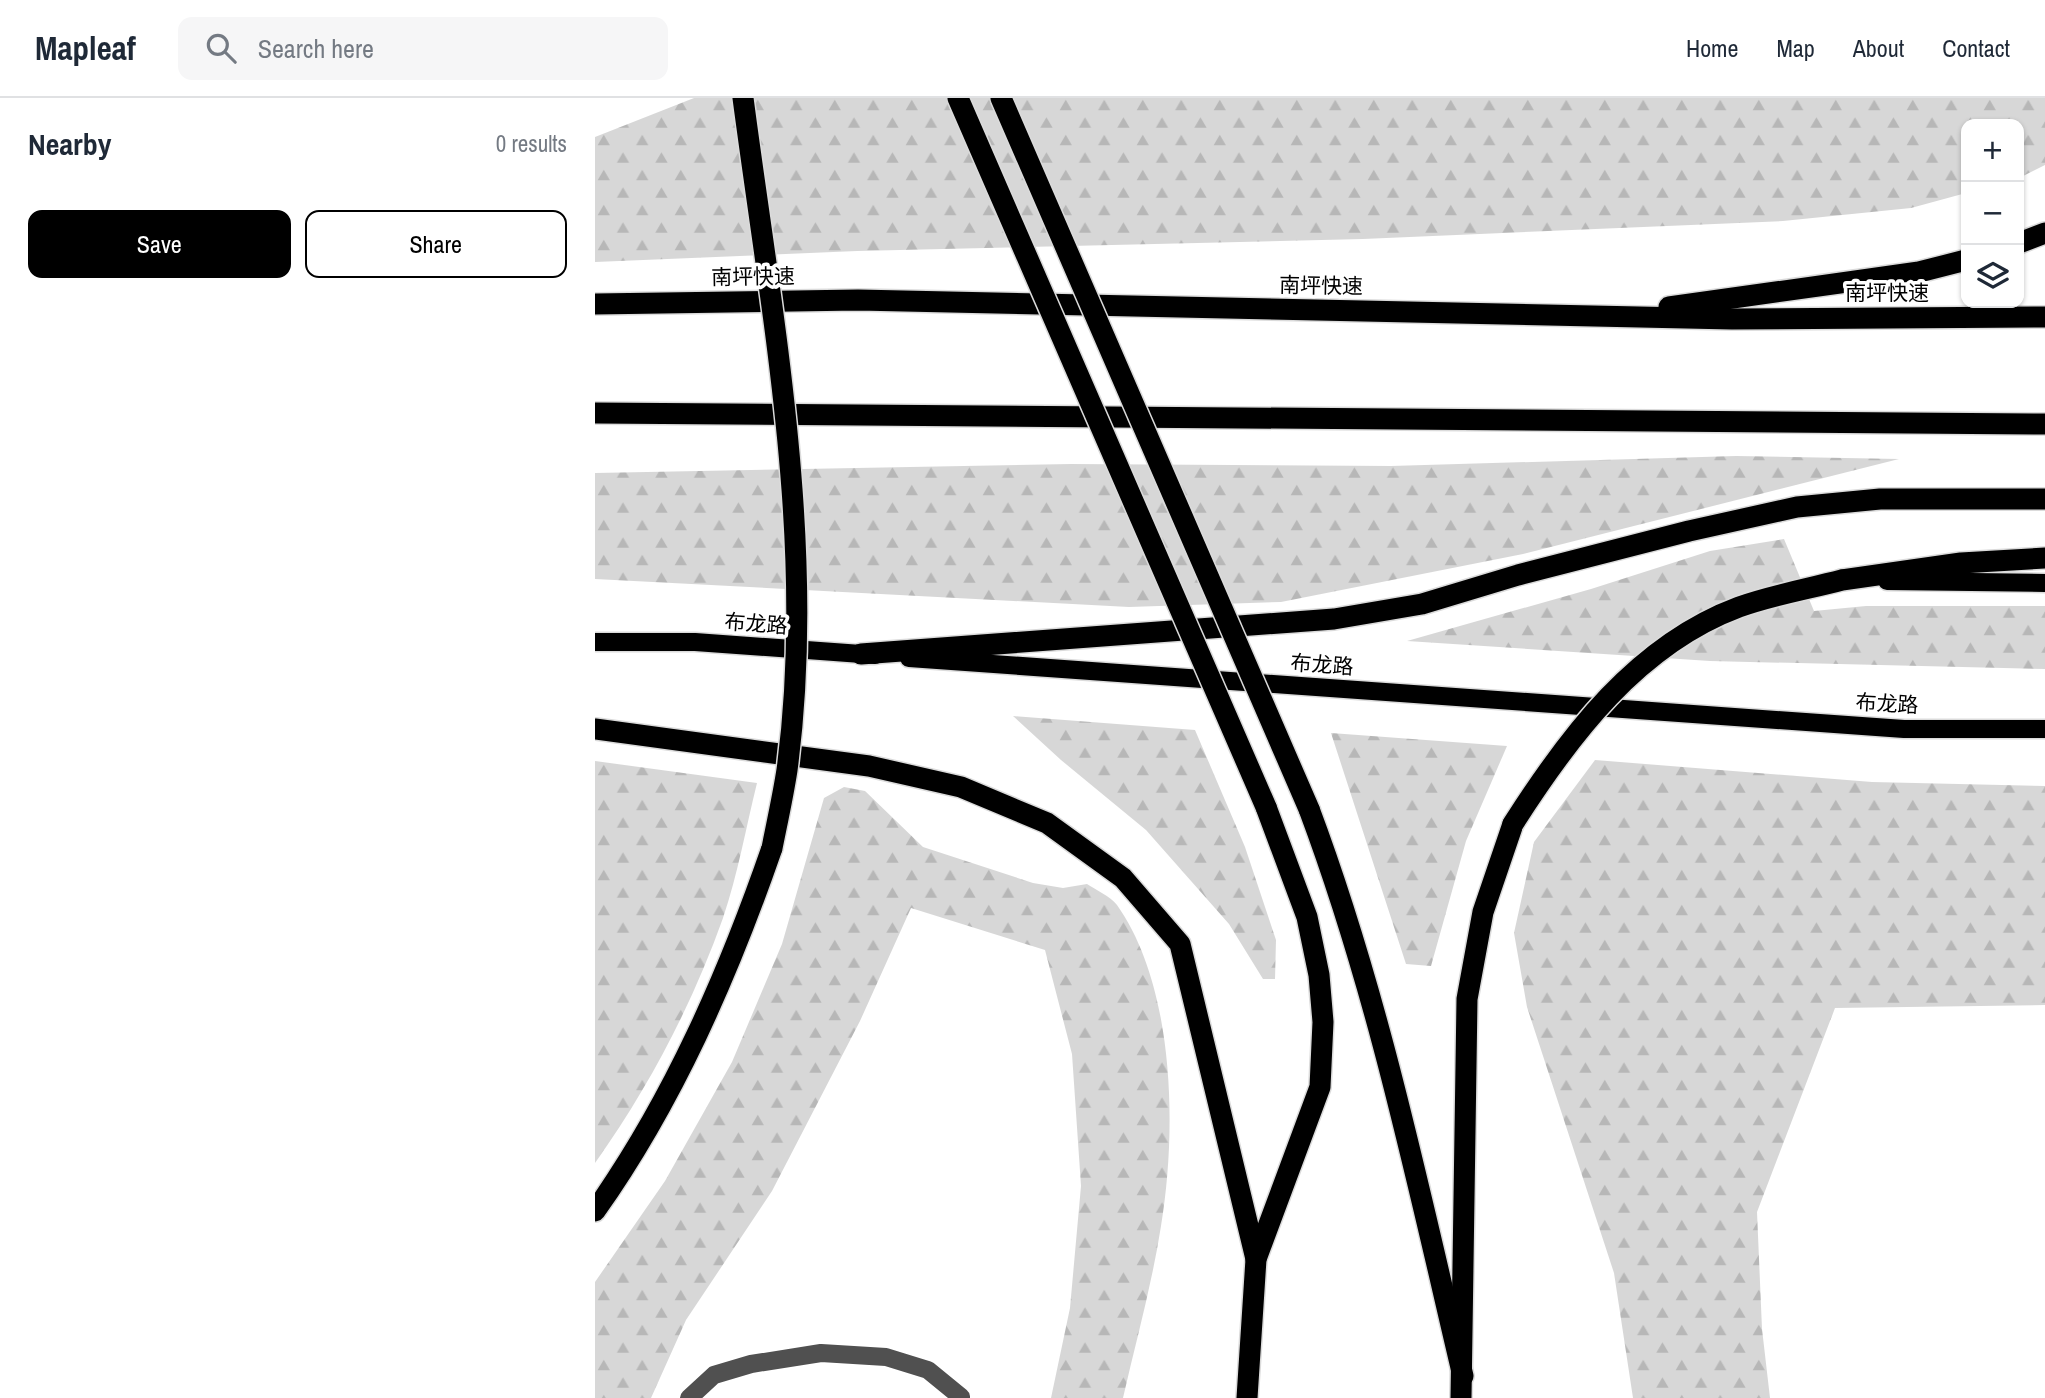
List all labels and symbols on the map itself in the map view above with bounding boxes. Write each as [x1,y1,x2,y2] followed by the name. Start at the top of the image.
[711,261,795,292] street label: 南坪快速
[1279,270,1363,301] street label: 南坪快速
[1845,278,1929,307] street label: 南坪快速
[724,607,788,640] street label: 布龙路
[1290,648,1354,681] street label: 布龙路
[1855,687,1919,720] street label: 布龙路

